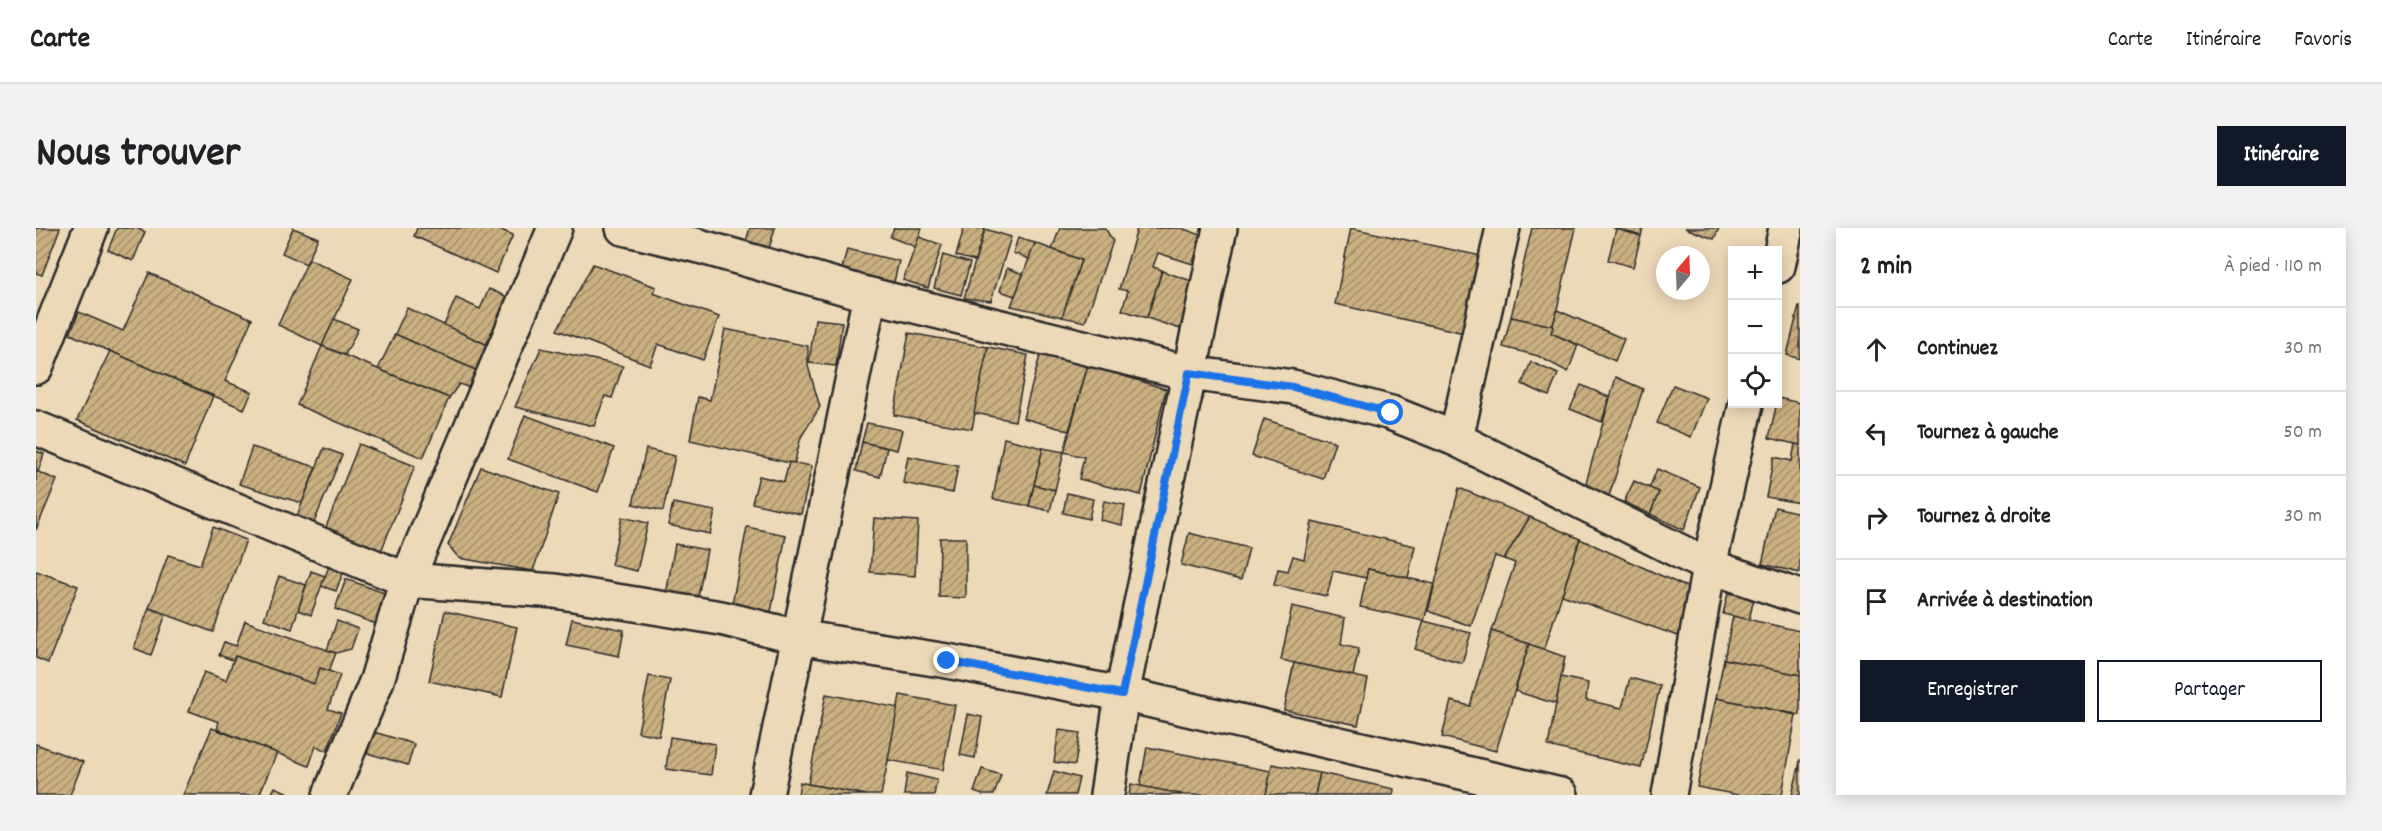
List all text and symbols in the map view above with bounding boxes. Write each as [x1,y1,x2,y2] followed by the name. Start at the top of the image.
[30,21,90,61] text: Carte
[2108,26,2153,56] text: Carte
[2186,26,2261,56] text: Itinéraire
[2294,26,2352,56] text: Favoris
[36,126,240,186] text: Nous trouver
[2217,126,2346,186] button: Itinéraire
[1656,246,1710,300] north arrow
[1728,246,1782,408] map controls
[1728,246,1782,300] button: +
[1860,249,1912,286] text: 2 min
[2224,253,2322,281] text: À pied · 110 m
[1728,300,1782,354] button: −
[1860,333,1893,366] icon: ahead
[1917,334,1998,365] text: Continuez
[2284,335,2322,363] text: 30 m
[1728,354,1782,408] button: locate
[1377,399,1403,425] route start
[1860,417,1893,450] icon: left
[1917,418,2059,449] text: Tournez à gauche
[2284,419,2322,447] text: 50 m
[1860,501,1893,534] icon: right
[1917,502,2051,533] text: Tournez à droite
[2284,503,2322,531] text: 30 m
[1860,585,1893,618] icon: arrive
[1917,586,2093,617] text: Arrivée à destination
[933,647,959,673] route end
[1860,660,2085,722] button: Enregistrer
[2097,660,2322,722] button: Partager

